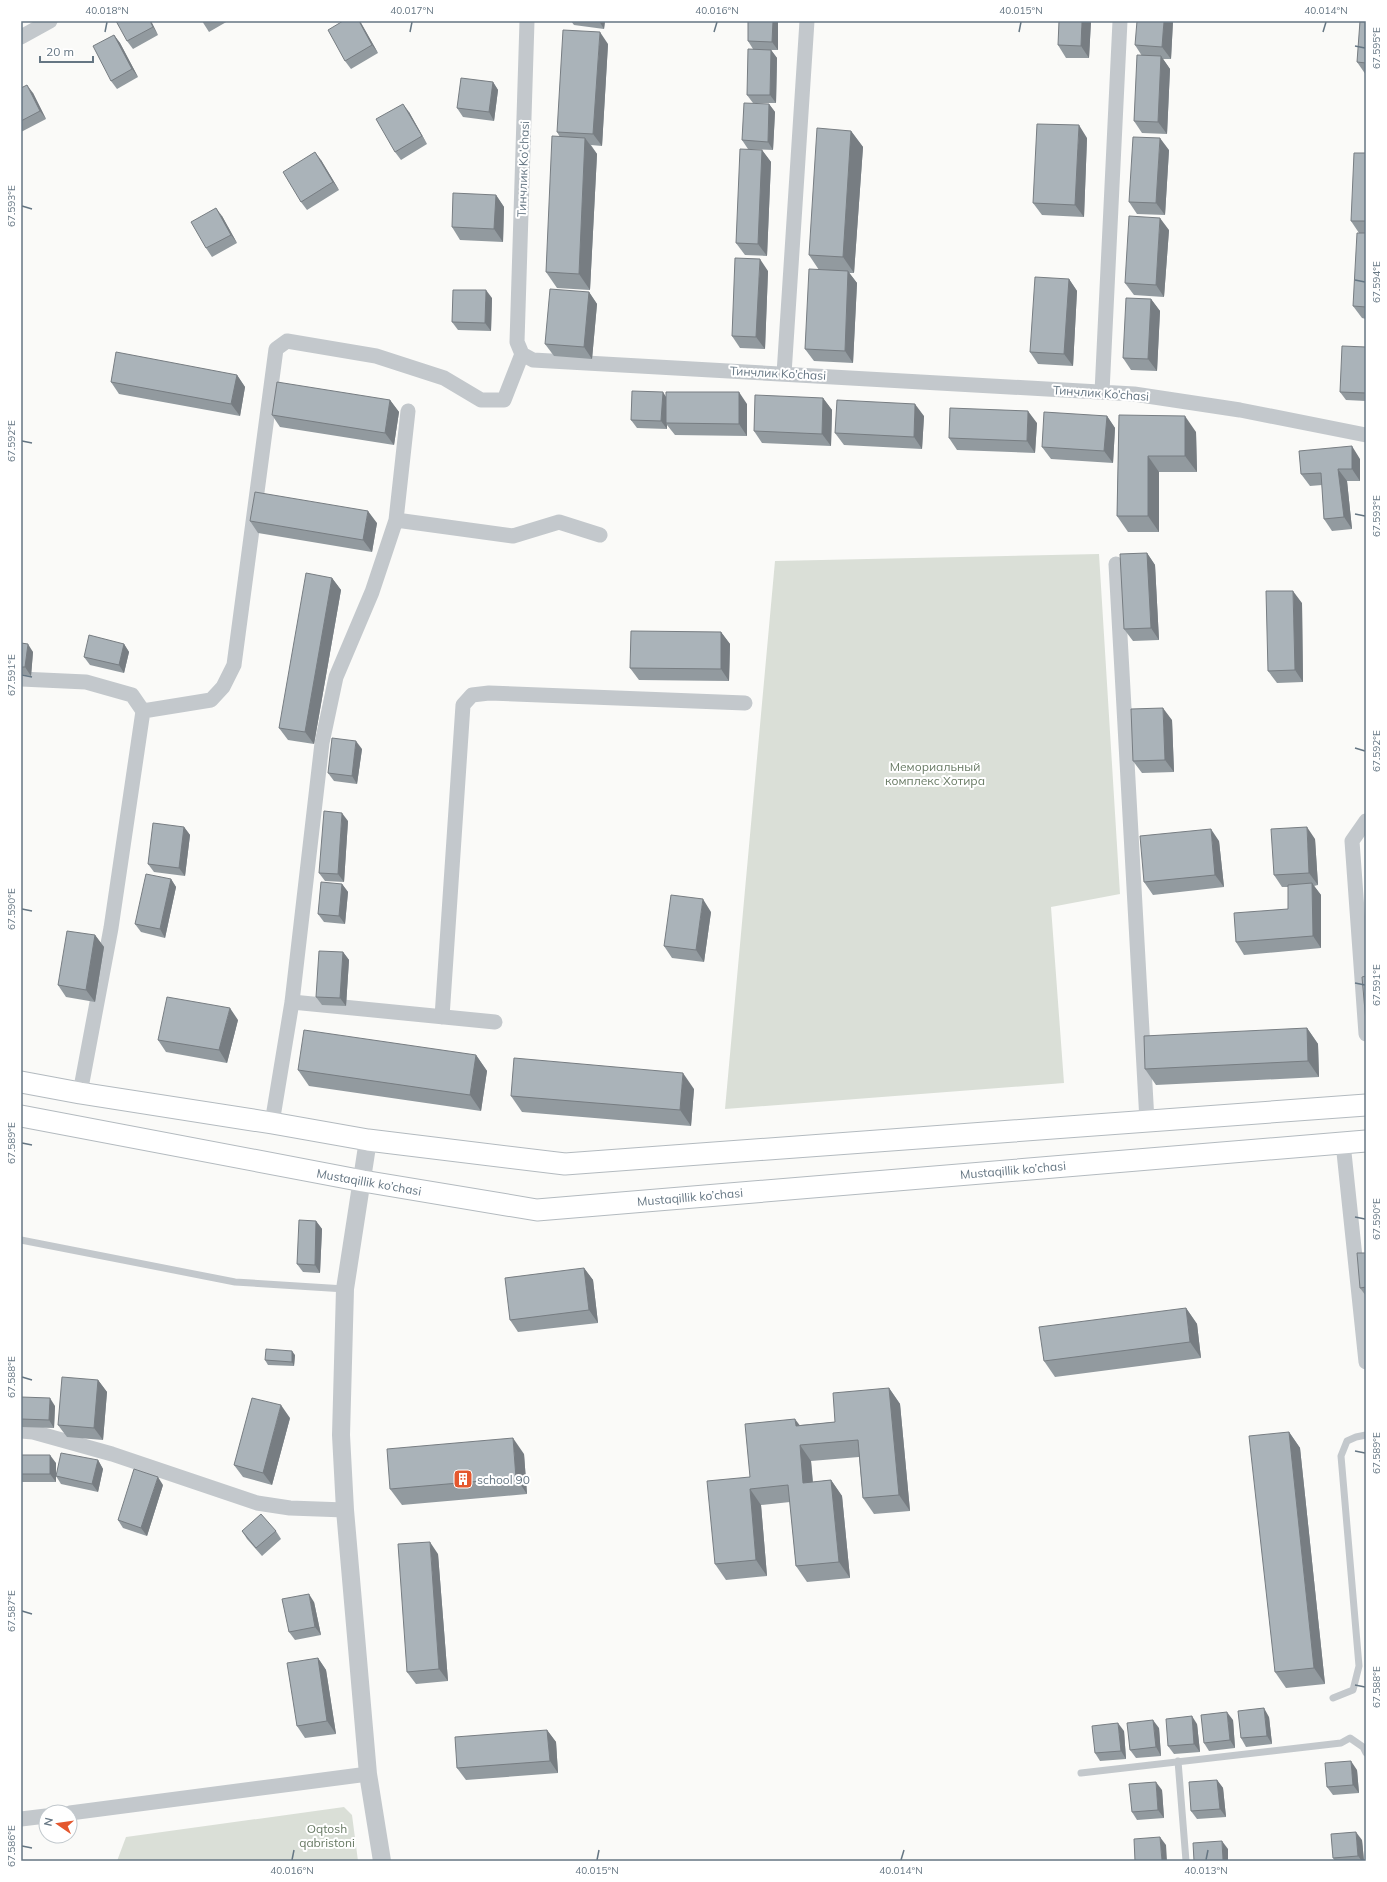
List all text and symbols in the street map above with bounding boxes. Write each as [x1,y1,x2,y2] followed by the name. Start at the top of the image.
[85,4,129,17] text: 40.018°N
[390,4,434,17] text: 40.017°N
[695,4,739,17] text: 40.016°N
[999,4,1043,17] text: 40.015°N
[1304,4,1348,17] text: 40.014°N
[1370,27,1383,69] text: 67.595°E
[40,38,93,64] scale bar
[46,44,74,59] text: 20 m
[514,120,532,217] street label: Тинчлик Ko’chasi
[5,185,18,227] text: 67.593°E
[1370,261,1383,303] text: 67.594°E
[730,363,827,383] street label: Тинчлик Ko’chasi
[1052,382,1150,404] street label: Тинчлик Ko’chasi
[5,420,18,462] text: 67.592°E
[1370,495,1383,537] text: 67.593°E
[5,654,18,696] text: 67.591°E
[1370,730,1383,772] text: 67.592°E
[885,759,985,788] park label: Мемориальный комплекс Хотира
[5,888,18,930] text: 67.590°E
[1370,964,1383,1006] text: 67.591°E
[5,1122,18,1164] text: 67.589°E
[959,1158,1067,1182] street label: Mustaqillik ko’chasi
[315,1165,423,1199] street label: Mustaqillik ko’chasi
[636,1185,744,1209] street label: Mustaqillik ko’chasi
[1370,1198,1383,1240] text: 67.590°E
[5,1356,18,1398] text: 67.588°E
[1370,1432,1383,1474] text: 67.589°E
[452,1468,474,1490] building icon: school 90
[477,1472,530,1487] place label: school 90
[5,1590,18,1632] text: 67.587°E
[1370,1666,1383,1708] text: 67.588°E
[38,1804,78,1844] north arrow
[41,1816,56,1827] text: N
[299,1821,355,1850] park label: Oqtosh qabristoni
[5,1825,18,1867] text: 67.586°E
[270,1864,314,1877] text: 40.016°N
[575,1864,619,1877] text: 40.015°N
[879,1864,923,1877] text: 40.014°N
[1184,1864,1228,1877] text: 40.013°N

